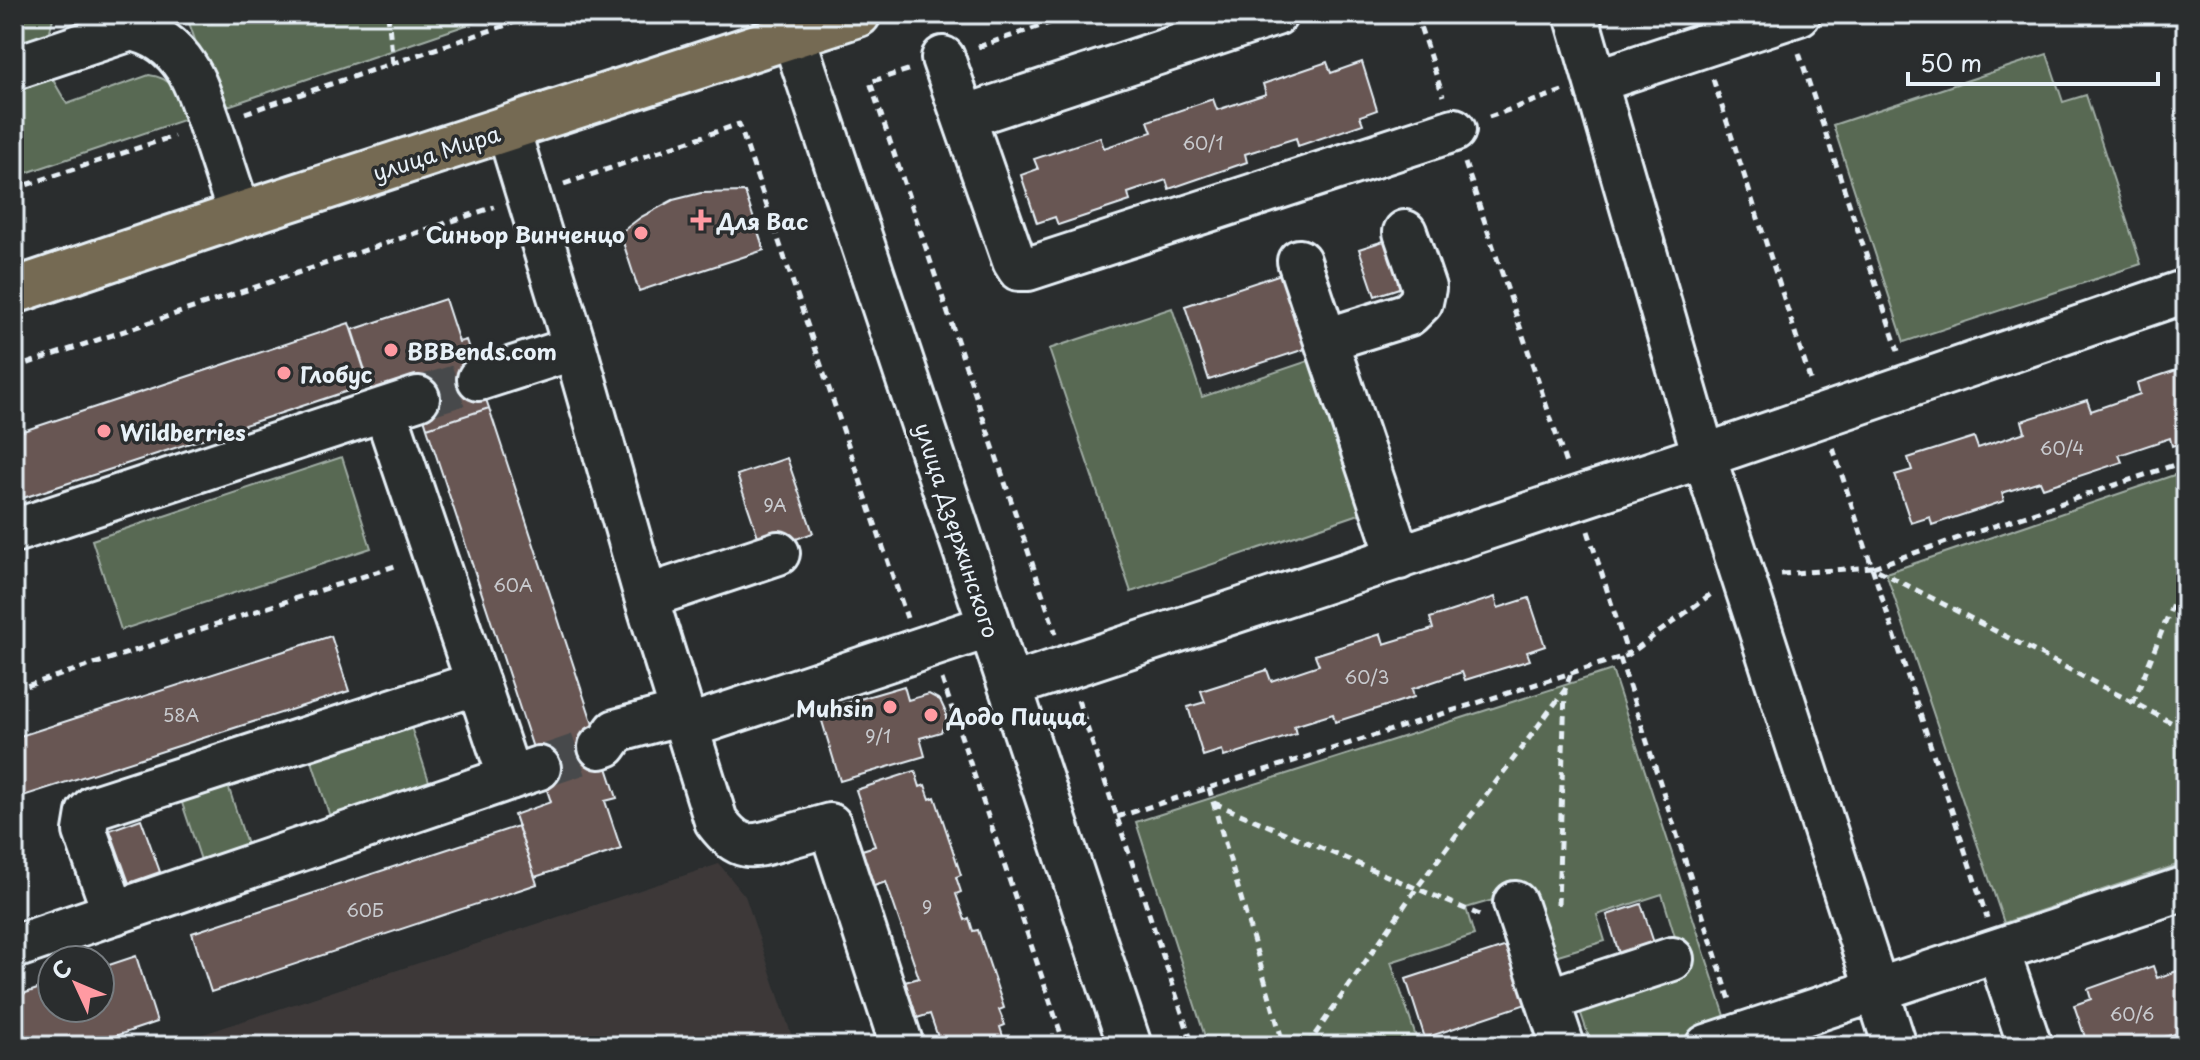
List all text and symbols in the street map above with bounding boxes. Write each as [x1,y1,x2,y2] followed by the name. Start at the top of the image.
[1908,36,2158,86] scale bar
[1920,44,1982,80] text: 50 m
[368,116,504,188] street label: улица Мира
[1182,129,1224,156] house number: 60/1
[716,204,808,237] place label: Для Вас
[692,211,710,229] marker: Для Вас
[426,217,625,250] place label: Синьор Винченцо
[632,224,650,242] marker: Синьор Винченцо
[407,334,557,367] place label: BBBends.com
[382,341,400,359] marker: BBBends.com
[300,357,373,390] place label: Глобус
[275,364,293,382] marker: Глобус
[120,415,246,448] place label: Wildberries
[908,418,1008,642] street label: улица Дзержинского
[95,422,113,440] marker: Wildberries
[2040,434,2084,461] house number: 60/4
[763,491,787,518] house number: 9А
[493,571,533,598] house number: 60А
[1345,663,1389,690] house number: 60/3
[796,691,874,724] place label: Muhsin
[881,698,899,716] marker: Muhsin
[946,699,1088,732] place label: Додо Пицца
[163,701,200,728] house number: 58А
[922,706,940,724] marker: Додо Пицца
[865,722,891,749] house number: 9/1
[922,893,932,920] house number: 9
[346,896,384,923] house number: 60Б
[36,944,116,1024] north arrow
[43,952,78,986] text: С
[2110,1000,2154,1027] house number: 60/6

